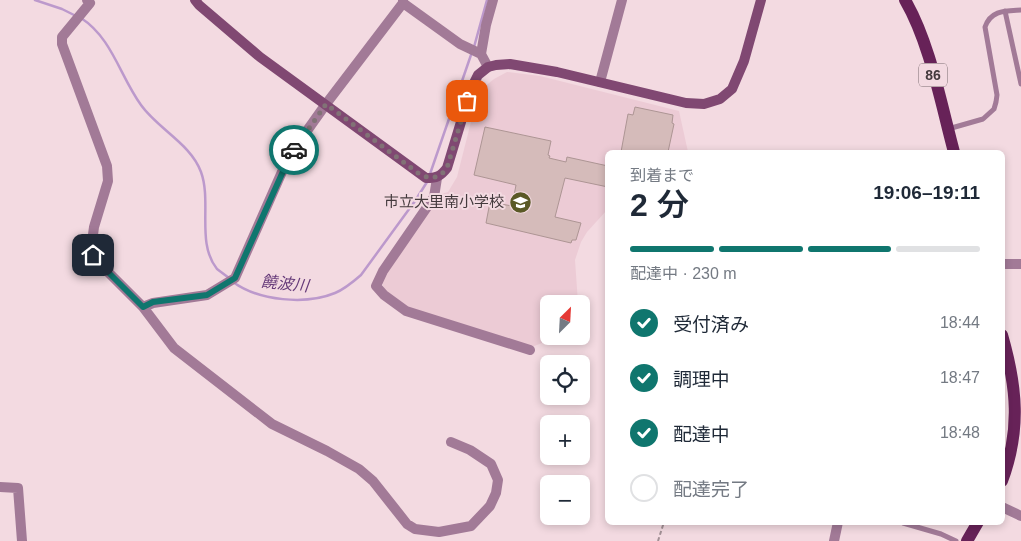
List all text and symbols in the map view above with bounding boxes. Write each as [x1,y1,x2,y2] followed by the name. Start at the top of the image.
[919,64,947,86] road number: 86
[446,80,488,122] pin
[453,87,481,115] icon: bag
[269,125,319,175] courier
[280,136,308,164] icon: car
[630,167,694,184] text: 到着まで
[873,182,980,203] text: 19:06–19:11
[630,187,689,223] text: 2 分
[508,190,532,214] school or university icon: 市立大里南小学校
[384,193,504,210] place label: 市立大里南小学校
[72,234,114,276] pin
[79,241,107,269] icon: home
[630,265,737,282] text: 配達中 · 230 m
[260,273,312,295] water label: 饒波川
[540,295,590,345] north arrow
[540,295,590,525] map controls
[630,309,658,337] icon: check
[673,314,749,335] text: 受付済み
[940,314,980,331] text: 18:44
[540,355,590,405] button: locate
[630,364,658,392] icon: check
[673,369,730,390] text: 調理中
[940,369,980,386] text: 18:47
[540,415,590,465] button: +
[630,419,658,447] icon: check
[673,424,730,445] text: 配達中
[940,424,980,441] text: 18:48
[540,475,590,525] button: −
[673,479,749,500] text: 配達完了

